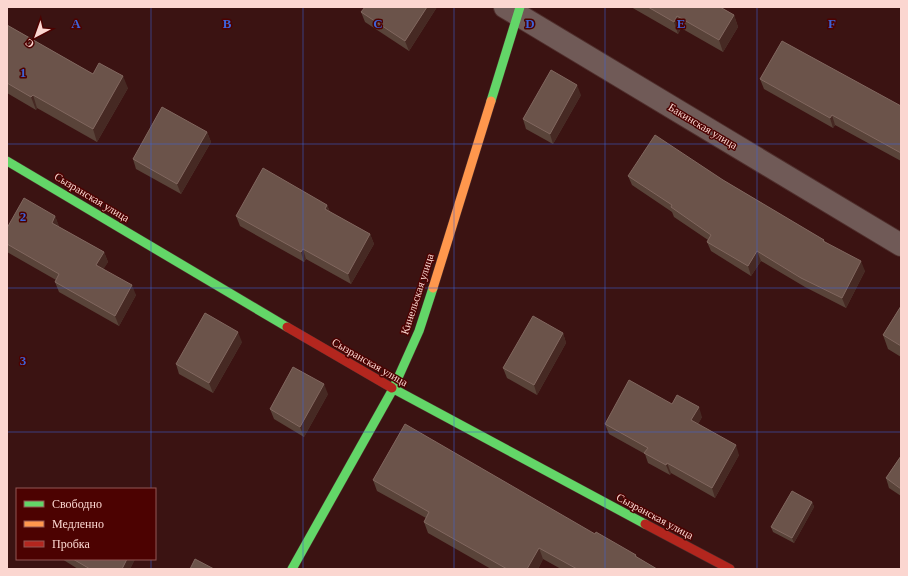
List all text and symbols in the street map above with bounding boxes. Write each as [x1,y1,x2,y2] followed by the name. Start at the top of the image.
[16,16,56,56] north arrow
[71,16,81,31] text: A
[223,16,232,31] text: B
[373,16,383,31] text: C
[525,16,535,31] text: D
[677,16,685,31] text: E
[828,16,836,31] text: F
[22,36,36,51] text: С
[20,65,26,80] text: 1
[666,101,740,151] street label: Бакинская улица
[52,170,132,224] street label: Сызранская улица
[20,209,26,224] text: 2
[398,252,436,336] street label: Кинельская улица
[330,335,410,389] street label: Сызранская улица
[20,353,27,368] text: 3
[16,488,156,560] legend
[615,491,696,541] street label: Сызранская улица
[52,497,102,511] text: Свободно
[52,517,104,531] text: Медленно
[52,537,90,551] text: Пробка

